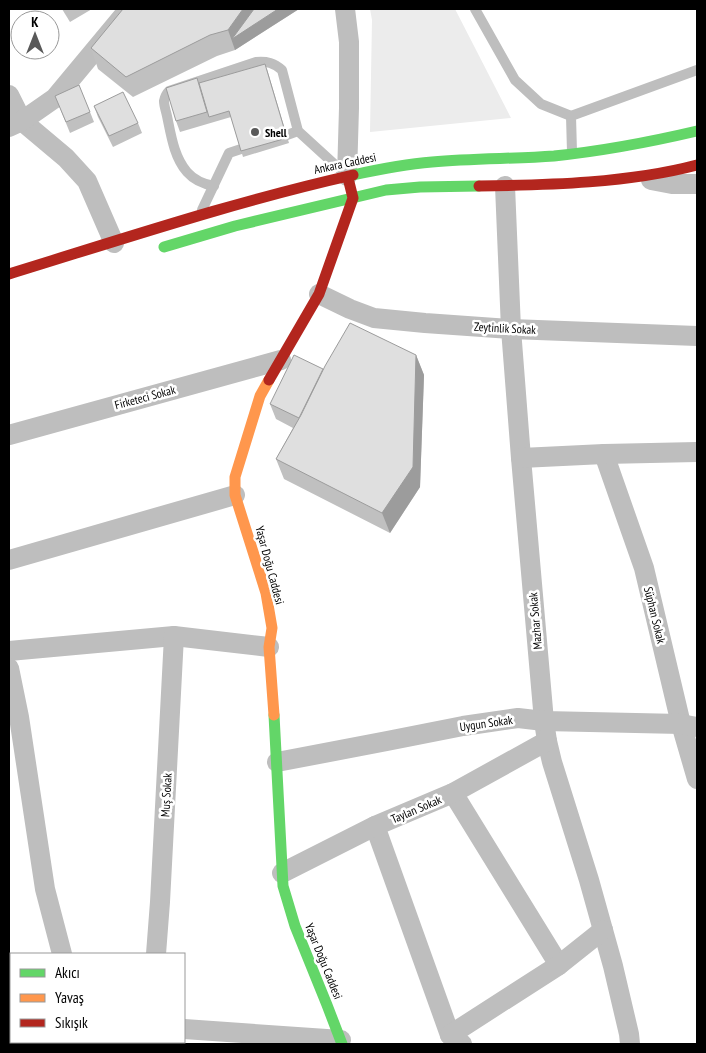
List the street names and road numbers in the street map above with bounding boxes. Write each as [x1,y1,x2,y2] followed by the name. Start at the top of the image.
[313,149,377,177] street label: Ankara Caddesi
[474,319,537,337] street label: Zeytinlik Sokak
[113,382,177,412] street label: Firketeci Sokak
[252,524,288,606] street label: Yaşar Doğu Caddesi
[641,585,669,645] street label: Süphan Sokak
[525,592,545,650] street label: Mazhar Sokak
[459,712,514,734] street label: Uygun Sokak
[157,772,175,817] street label: Muş Sokak
[388,792,444,826] street label: Taylan Sokak
[302,921,346,1001] street label: Yaşar Doğu Caddesi

